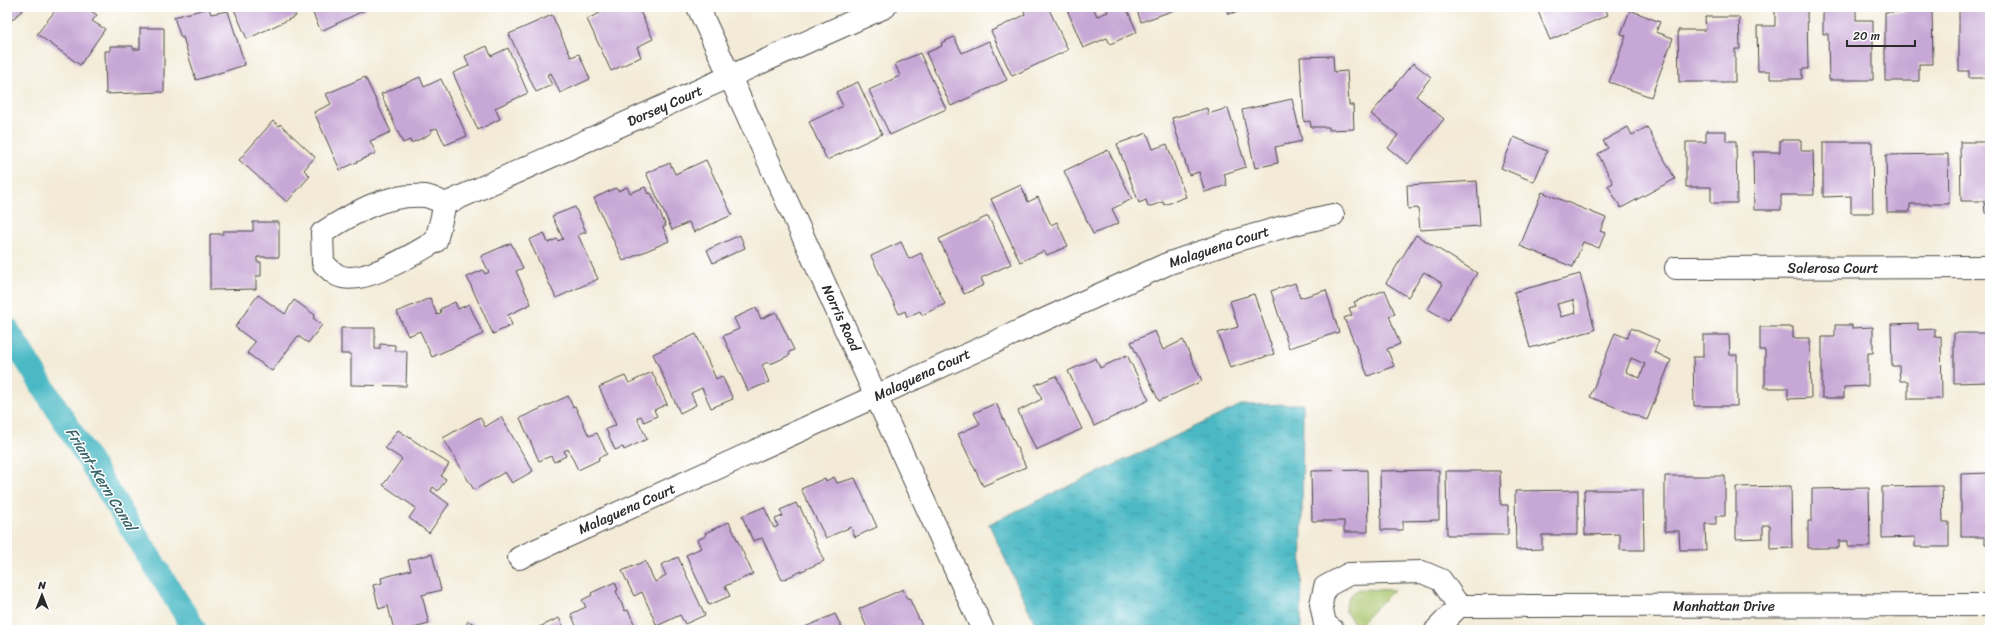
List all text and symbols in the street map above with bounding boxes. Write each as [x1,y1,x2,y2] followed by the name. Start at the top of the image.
[1847,22,1915,48] scale bar
[1853,25,1880,47] text: 20 m
[623,78,707,134] street label: Dorsey Court
[1165,219,1273,275] street label: Malaguena Court
[1787,256,1879,281] street label: Salerosa Court
[815,280,868,357] street label: Norris Road
[869,342,975,408] street label: Malaguena Court
[59,422,145,539] water label: Friant-Kern Canal
[574,476,680,542] street label: Malaguena Court
[22,575,62,615] north arrow
[37,576,46,595] text: N
[1673,594,1775,619] street label: Manhattan Drive

